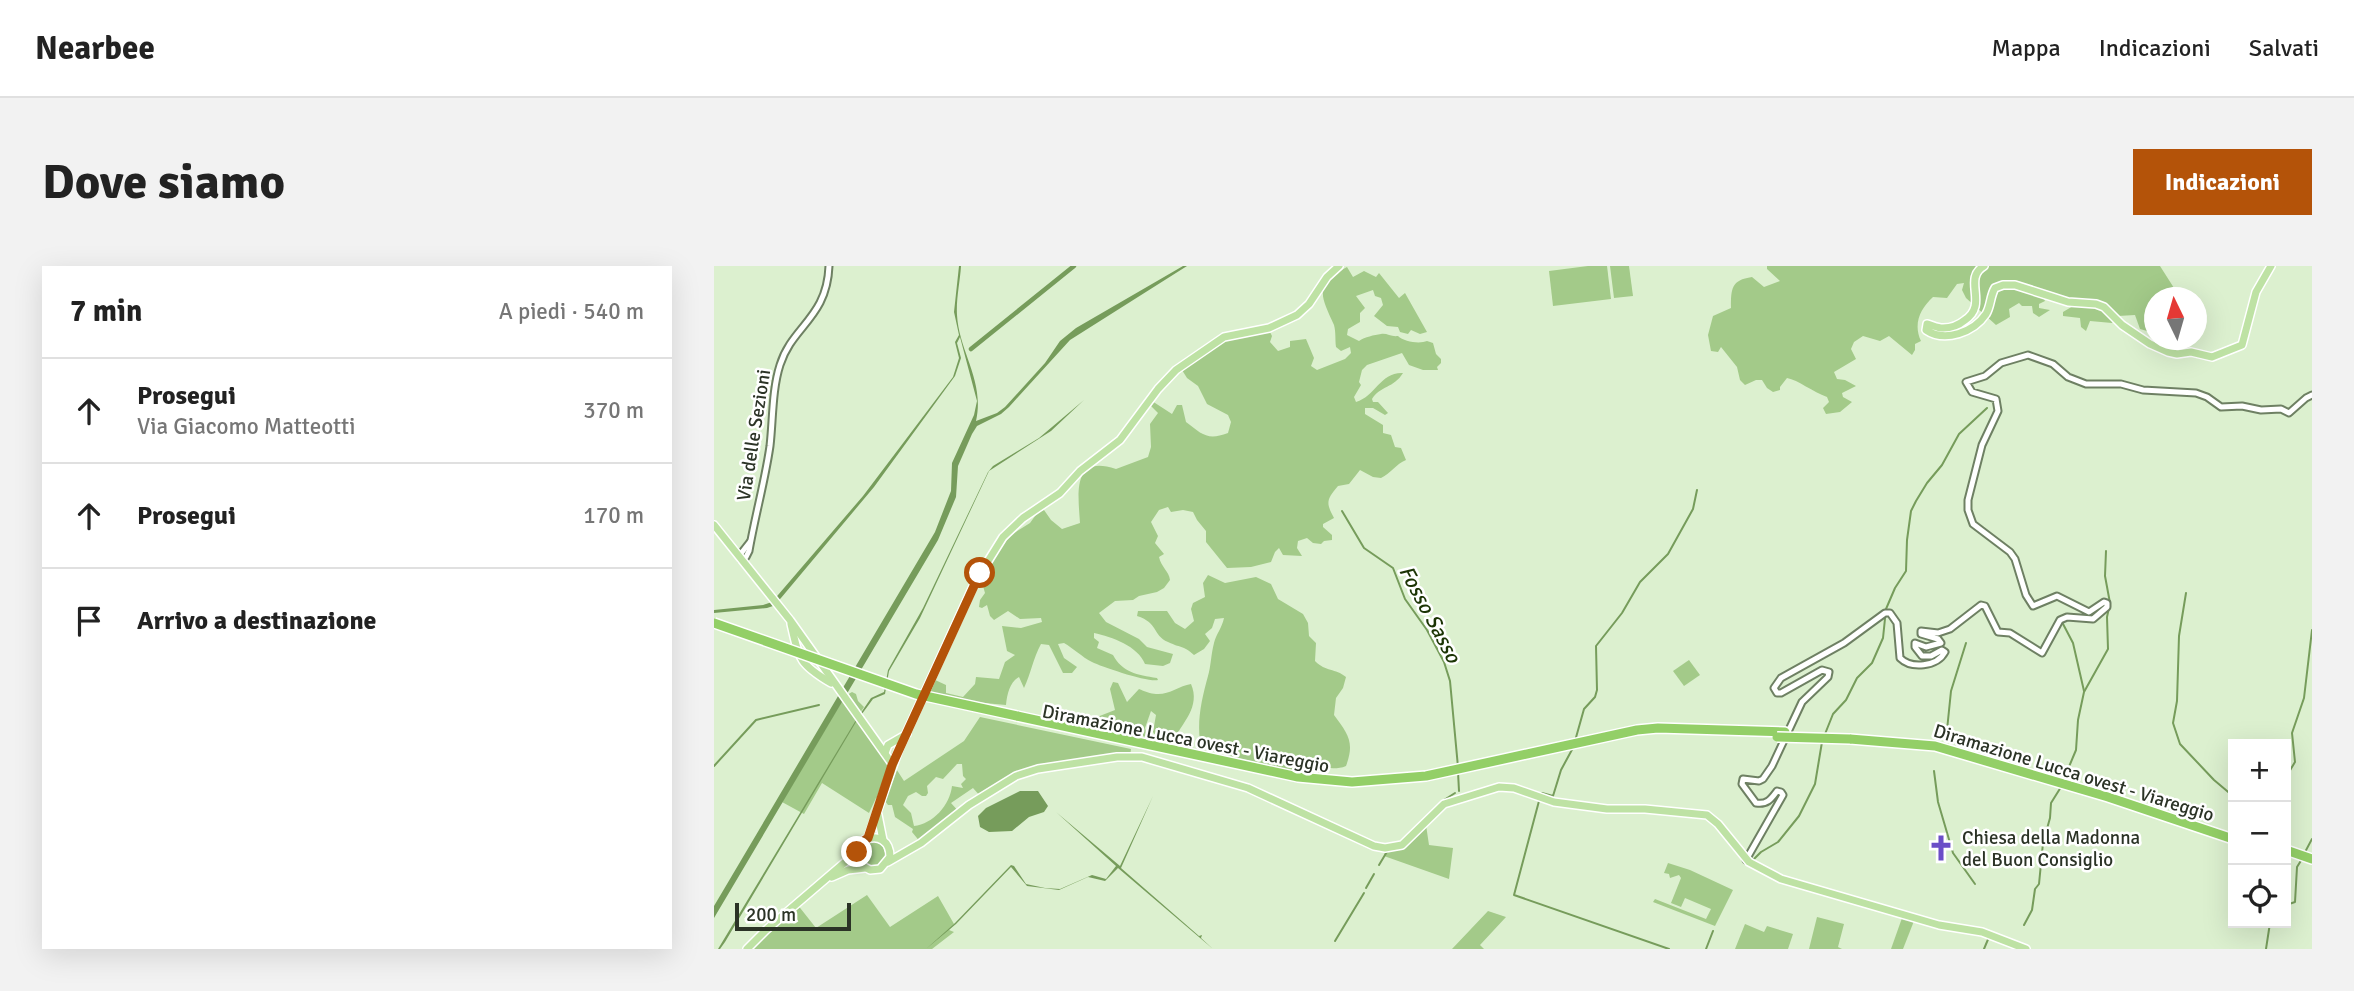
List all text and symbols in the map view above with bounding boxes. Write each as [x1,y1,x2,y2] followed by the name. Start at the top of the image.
[35,28,155,69] text: Nearbee
[1992,33,2061,63] text: Mappa
[2099,33,2211,63] text: Indicazioni
[2249,33,2319,63] text: Salvati
[2133,149,2312,215] button: Indicazioni
[42,152,285,212] text: Dove siamo
[2144,287,2207,350] north arrow
[70,293,142,330] text: 7 min
[499,297,644,326] text: A piedi · 540 m
[732,368,776,503] street label: Via delle Sezioni
[137,380,236,412] text: Prosegui
[70,392,108,430] icon: ahead
[583,396,644,425] text: 370 m
[137,412,355,441] text: Via Giacomo Matteotti
[70,497,108,535] icon: ahead
[137,500,236,532] text: Prosegui
[583,501,644,530] text: 170 m
[964,557,995,588] route start
[1393,561,1467,668] water label: Fosso Sasso
[70,602,108,640] icon: arrive
[137,605,377,637] text: Arrivo a destinazione
[1040,699,1332,779] street label: Diramazione Lucca ovest - Viareggio
[1931,719,2217,827] street label: Diramazione Lucca ovest - Viareggio
[2228,739,2291,928] map controls
[2228,739,2291,802] button: +
[2228,802,2291,865] button: −
[1962,826,2140,872] place label: Chiesa della Madonna del Buon Consiglio
[1926,833,1956,863] church icon: Chiesa della Madonna del Buon Consiglio
[841,836,872,867] route end
[2228,865,2291,928] button: locate
[735,900,850,932] scale bar
[746,903,796,927] text: 200 m

